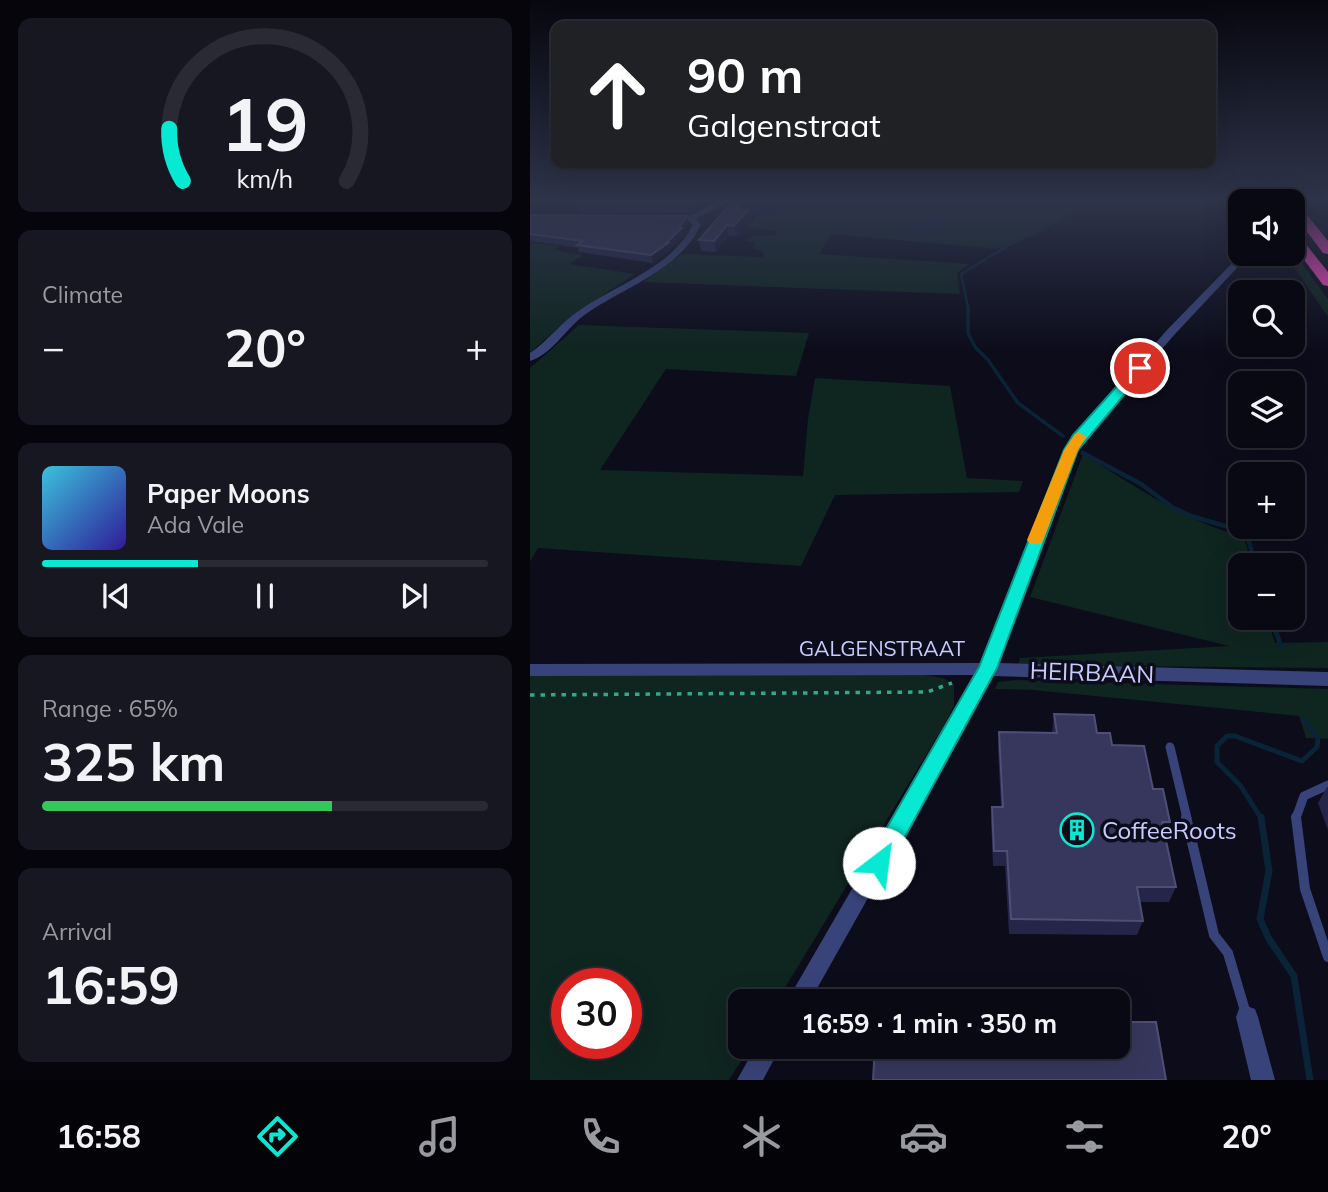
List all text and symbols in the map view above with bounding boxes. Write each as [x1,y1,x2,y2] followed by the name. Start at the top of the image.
[687,44,803,105] text: 90 m
[572,49,663,140] icon: ahead
[221,79,309,170] text: 19
[687,105,881,145] text: Galgenstraat
[237,163,293,194] text: km/h
[1228,189,1305,630] map controls
[1228,189,1305,266] button: sound
[42,280,123,309] text: Climate
[1228,280,1305,357] button: search
[224,315,306,380] text: 20°
[42,323,65,371] text: −
[465,323,488,371] text: +
[1110,338,1170,398] pin
[1121,349,1159,387] icon: arrive
[1228,371,1305,448] button: layers
[1228,462,1305,539] button: +
[147,477,310,510] text: Paper Moons
[147,510,244,539] text: Ada Vale
[1228,553,1305,630] button: −
[97,577,135,615] icon: previous
[246,577,284,615] icon: pause
[395,577,433,615] icon: next
[799,635,966,661] street label: GALGENSTRAAT
[1029,655,1155,689] street label: HEIRBAAN
[42,694,178,723] text: Range · 65%
[42,729,225,794] text: 325 km
[1058,811,1096,849] building icon: CoffeeRoots
[1102,815,1237,845] place label: CoffeeRoots
[842,826,916,900] position arrow
[42,917,112,946] text: Arrival
[42,952,180,1017] text: 16:59
[551,968,642,1059] speed limit sign: 30
[801,1007,1057,1040] text: 16:59 · 1 min · 350 m
[253,1112,302,1161] icon: directions
[415,1112,464,1161] icon: music
[576,1112,625,1161] icon: phone
[737,1112,786,1161] icon: climate
[899,1112,948,1161] icon: car
[1060,1112,1109,1161] icon: filters
[56,1116,141,1156] text: 16:58
[1221,1116,1272,1156] text: 20°

